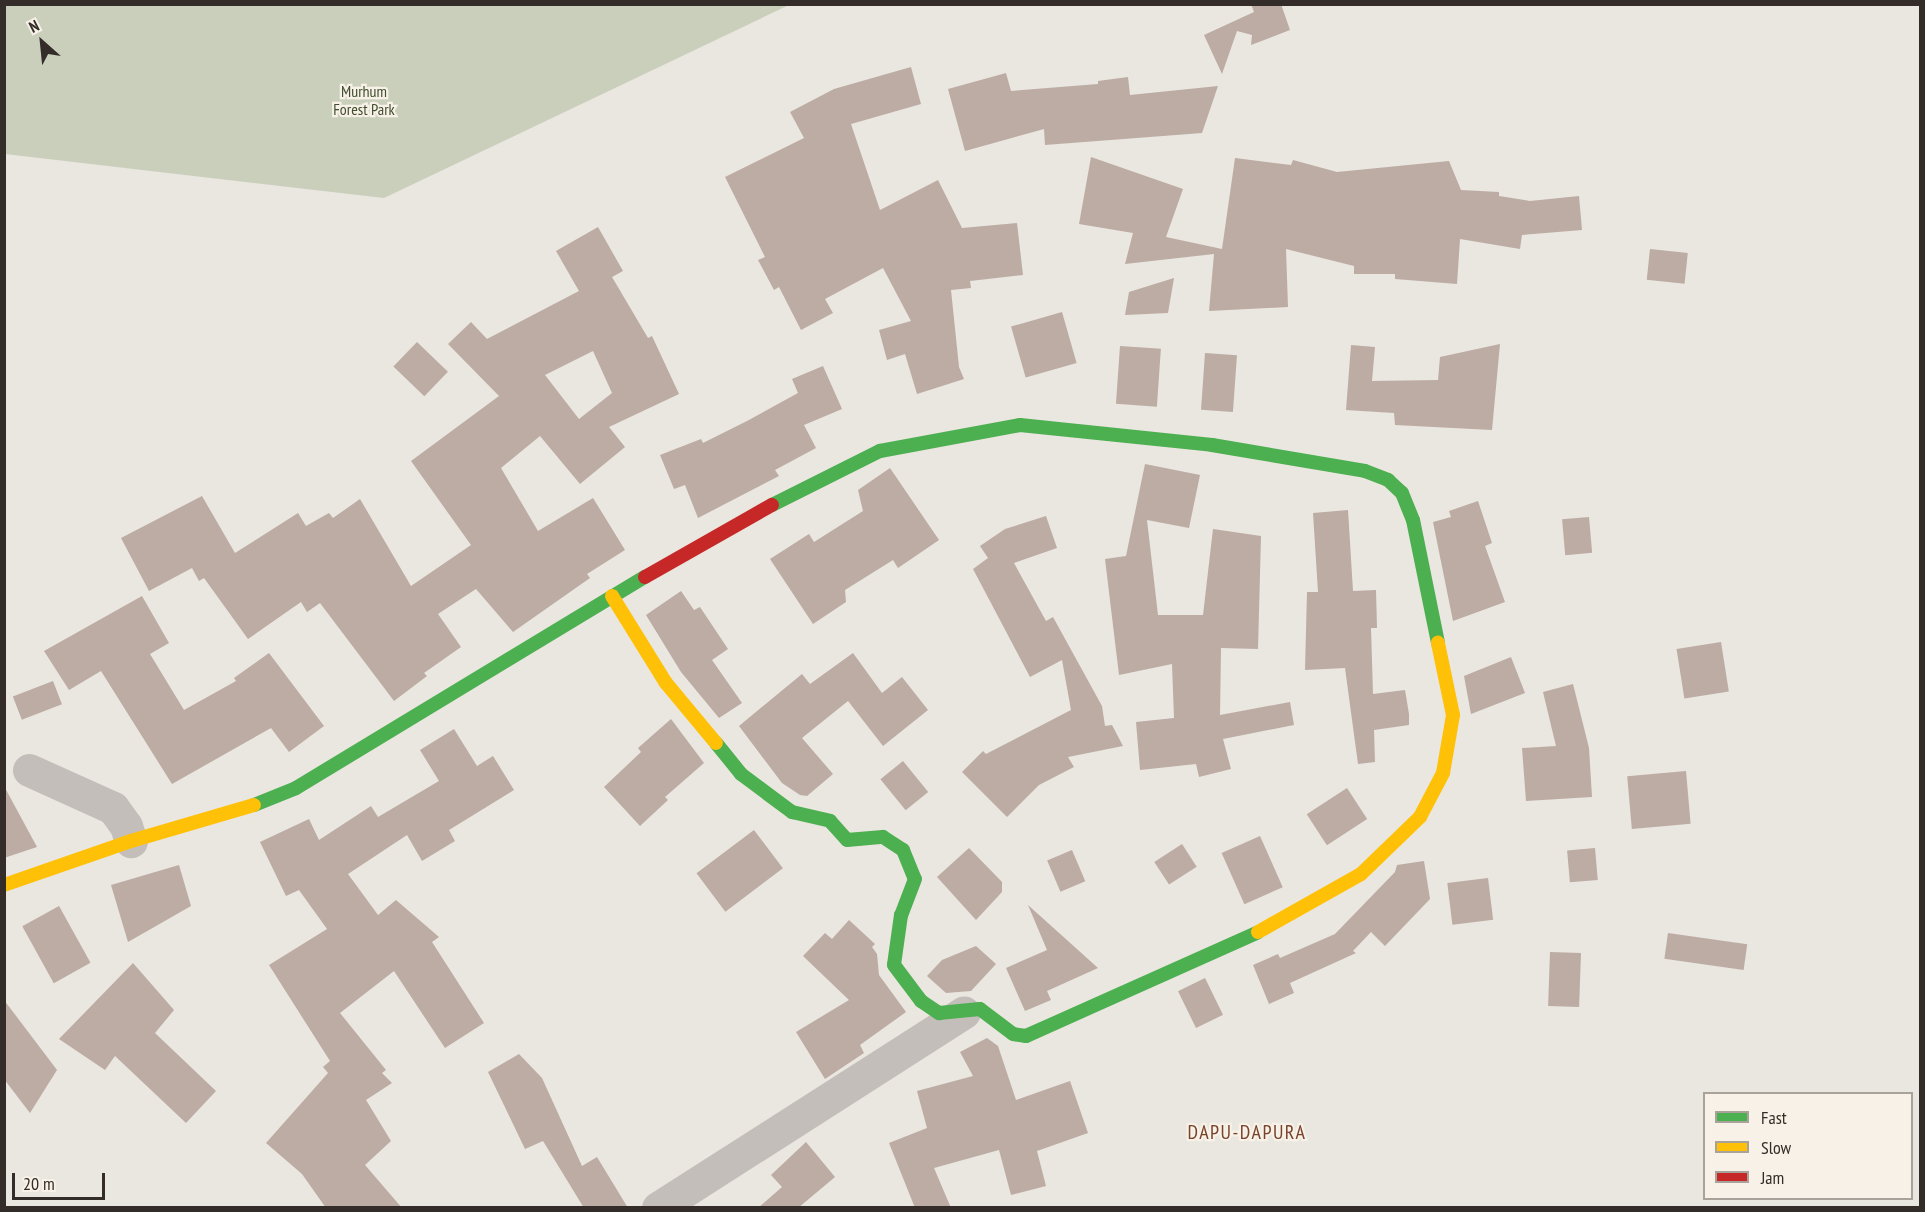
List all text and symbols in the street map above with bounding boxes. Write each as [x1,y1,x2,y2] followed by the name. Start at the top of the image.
[12,12,72,72] north arrow
[25,15,42,37] text: N
[333,81,395,119] park label: Murhum Forest Park
[1703,1092,1913,1200] legend
[1761,1106,1787,1129] text: Fast
[1188,1120,1306,1144] district label: DAPU-DAPURA
[1761,1136,1791,1159] text: Slow
[15,1161,108,1199] scale bar
[1761,1166,1784,1189] text: Jam
[23,1172,55,1195] text: 20 m

